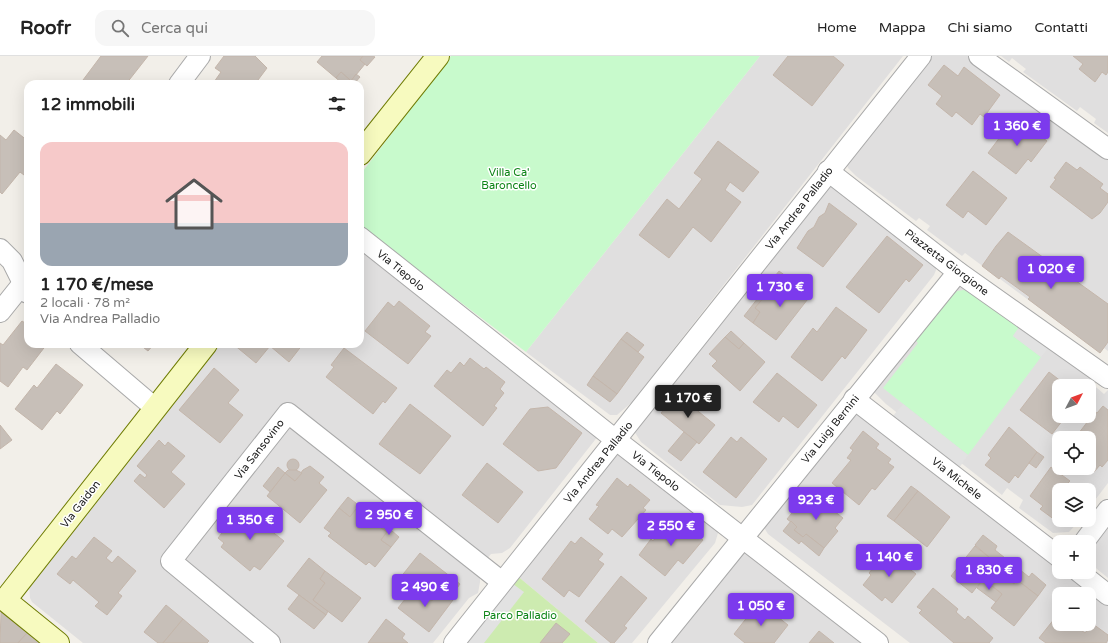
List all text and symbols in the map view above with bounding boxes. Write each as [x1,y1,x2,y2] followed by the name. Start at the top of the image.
[95,10,375,46] search box
[20,17,71,39] text: Roofr
[109,17,131,39] icon: search
[141,19,208,37] text: Cerca qui
[817,19,857,36] text: Home
[879,19,926,36] text: Mappa
[948,19,1012,36] text: Chi siamo
[1034,19,1088,36] text: Contatti
[326,93,348,115] icon: filters
[40,94,135,115] text: 12 immobili
[980,113,1054,147] pin: 1 360 €
[993,118,1041,134] text: 1 360 €
[763,164,836,252] street label: Via Andrea Palladio
[481,166,537,192] park label: Villa Ca' Baroncello
[158,168,230,240] icon: home
[902,227,991,298] street label: Piazzetta Giorgione
[374,247,428,294] street label: Via Tiepolo
[1014,256,1088,290] pin: 1 020 €
[1027,261,1075,277] text: 1 020 €
[40,274,153,295] text: 1 170 €/mese
[743,274,817,308] pin: 1 730 €
[756,279,804,295] text: 1 730 €
[40,295,130,311] text: 2 locali · 78 m²
[40,311,160,327] text: Via Andrea Palladio
[1052,379,1096,423] north arrow
[1052,379,1096,631] map controls
[651,385,725,419] pin: 1 170 €
[664,390,712,406] text: 1 170 €
[799,392,862,466] street label: Via Luigi Bernini
[232,416,287,482] street label: Via Sansovino
[561,418,636,506] street label: Via Andrea Palladio
[1052,431,1096,475] button: locate
[629,448,683,495] street label: Via Tiepolo
[929,455,984,502] street label: Via Michele
[58,478,103,531] street label: Via Gaidon
[1052,483,1096,527] button: layers
[788,487,844,521] pin: 923 €
[798,492,834,508] text: 923 €
[352,502,426,536] pin: 2 950 €
[213,507,287,541] pin: 1 350 €
[365,507,413,523] text: 2 950 €
[226,512,274,528] text: 1 350 €
[634,513,708,547] pin: 2 550 €
[647,518,695,534] text: 2 550 €
[1052,535,1096,579] button: +
[852,544,926,578] pin: 1 140 €
[865,549,913,565] text: 1 140 €
[952,557,1026,591] pin: 1 830 €
[965,562,1013,578] text: 1 830 €
[388,574,462,608] pin: 2 490 €
[401,579,449,595] text: 2 490 €
[1052,587,1096,631] button: −
[724,593,798,627] pin: 1 050 €
[737,598,785,614] text: 1 050 €
[483,609,557,622] park label: Parco Palladio

